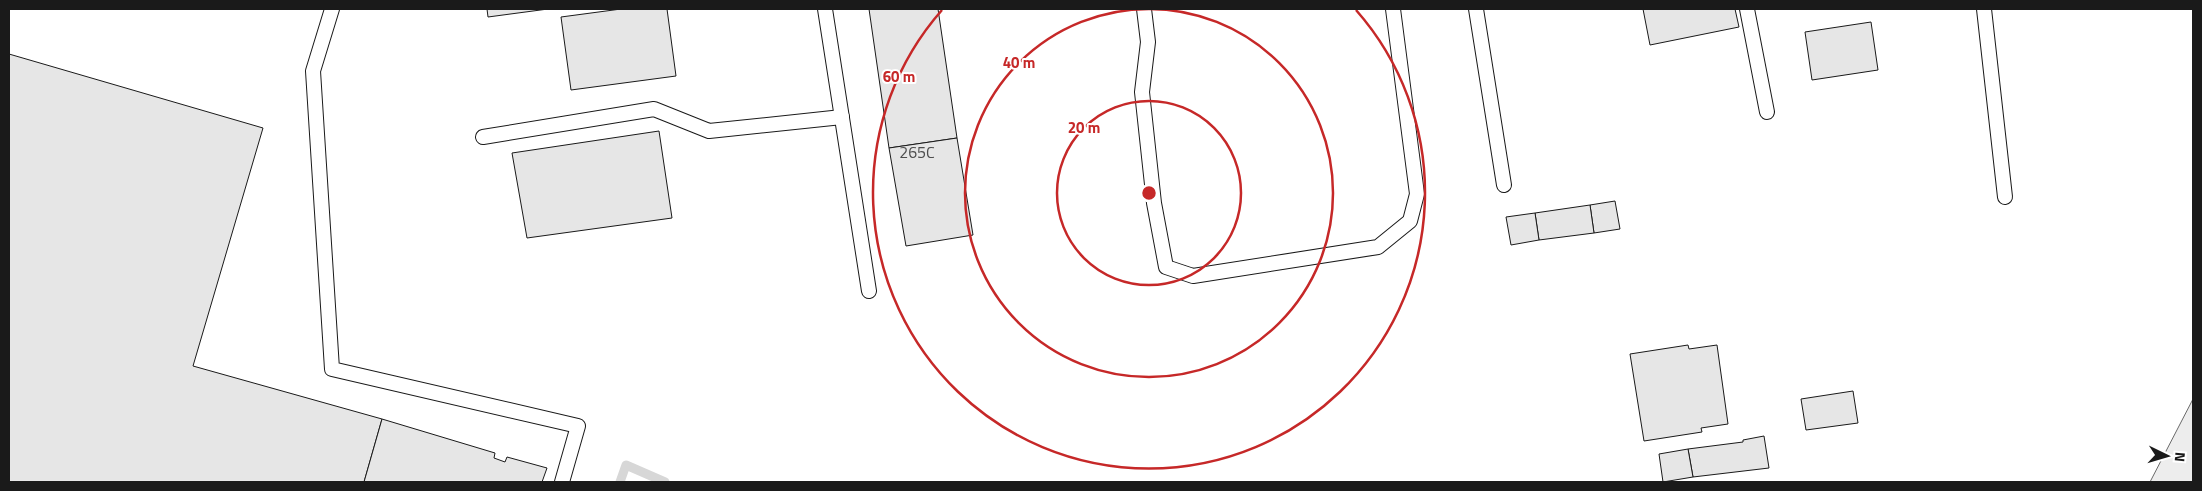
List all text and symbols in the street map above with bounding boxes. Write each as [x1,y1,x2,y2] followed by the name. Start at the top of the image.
[1003,51,1035,74] text: 40 m
[883,65,915,88] text: 60 m
[1068,116,1100,139] text: 20 m
[899,140,935,164] house number: 265C
[1140,184,1158,202] centre of rings
[2142,431,2192,481] north arrow
[2170,451,2191,463] text: N

